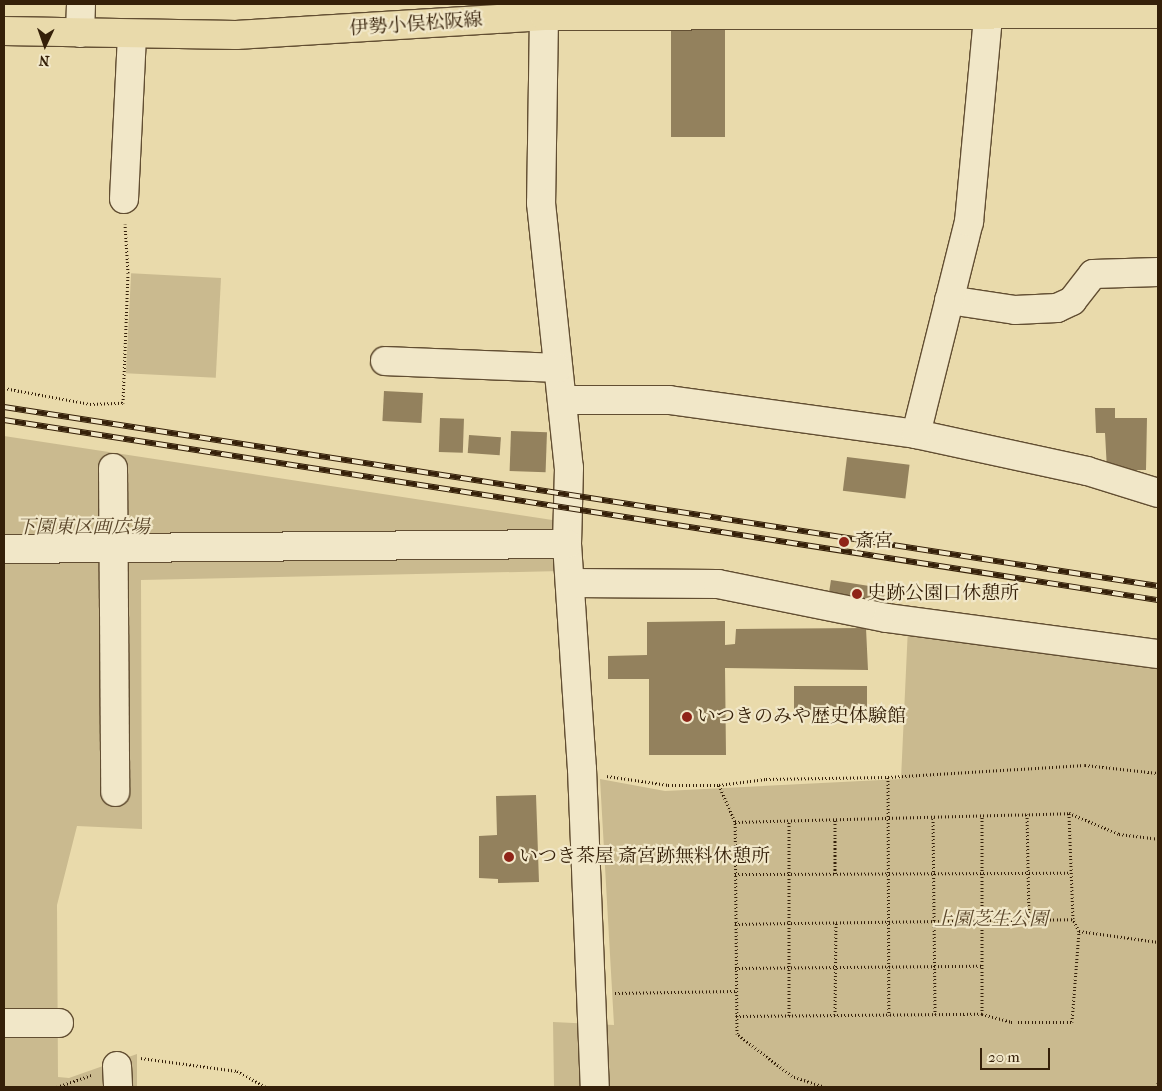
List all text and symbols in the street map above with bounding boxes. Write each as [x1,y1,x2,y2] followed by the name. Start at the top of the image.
[349,9,483,41] street label: 伊勢小俣松阪線
[20,20,70,70] north arrow
[38,52,50,69] text: N
[17,517,149,539] park label: 下園東区画広場
[855,531,893,553] place label: 斎宮
[837,535,851,549] marker: 斎宮
[867,583,1019,605] place label: 史跡公園口休憩所
[851,588,863,600] marker: 史跡公園口休憩所
[697,706,906,728] place label: いつきのみや歴史体験館
[681,711,693,723] marker: いつきのみや歴史体験館
[519,846,770,868] place label: いつき茶屋 斎宮跡無料休憩所
[503,851,515,863] marker: いつき茶屋 斎宮跡無料休憩所
[934,909,1048,931] park label: 上園芝生公園
[982,1038,1052,1070] scale bar
[988,1048,1020,1066] text: 20 m

